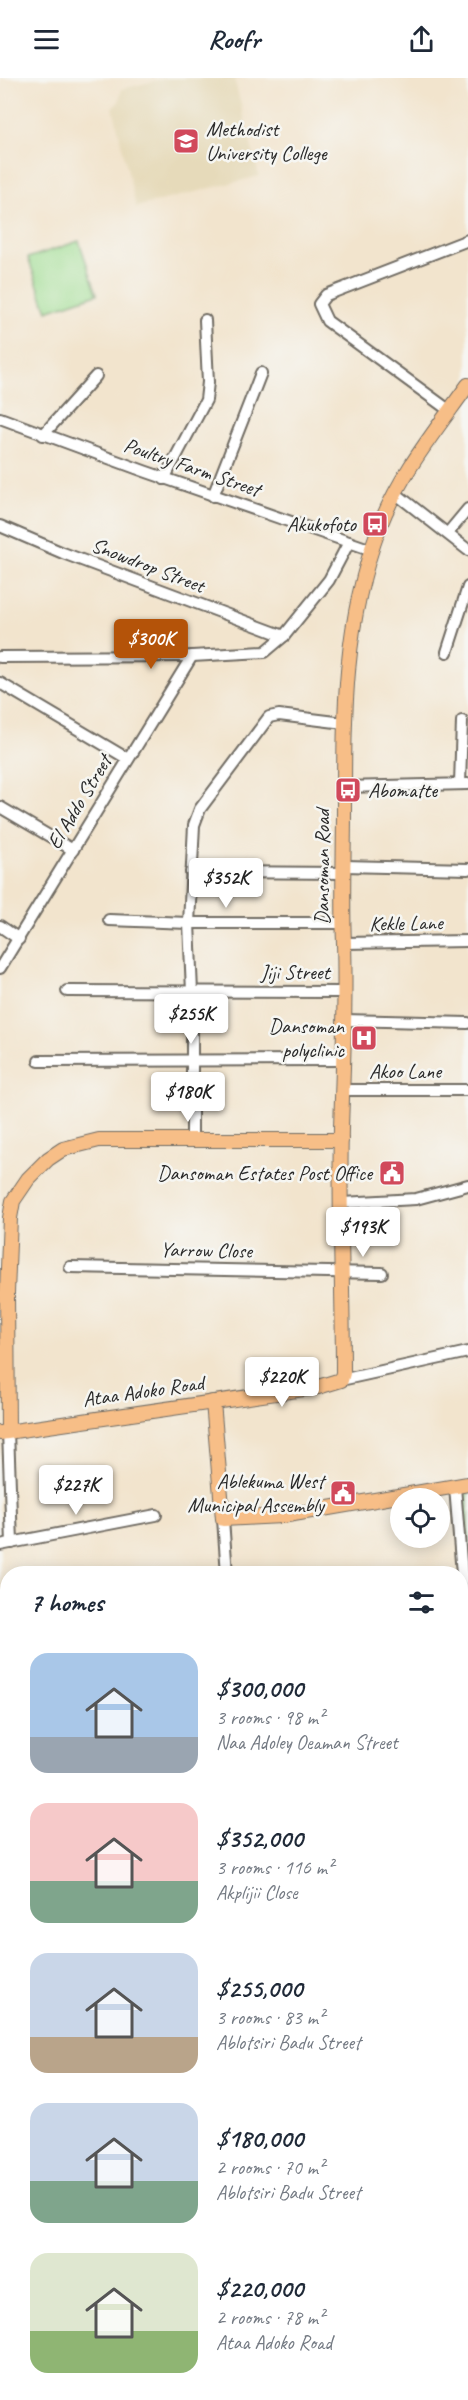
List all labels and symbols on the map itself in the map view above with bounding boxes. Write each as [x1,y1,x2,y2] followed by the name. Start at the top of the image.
[206,116,328,166] place label: Methodist University College
[171,126,201,156] school or university icon: Methodist University College
[120,432,266,503] street label: Poultry Farm Street
[360,509,390,539] bus stop icon: Akukofoto
[287,511,358,537] place label: Akukofoto
[88,532,210,599] street label: Snowdrop Street
[109,619,193,670] pin: $300K
[41,748,119,854] street label: El Addo Street
[333,775,363,805] bus stop icon: Abomatte
[368,777,438,803] place label: Abomatte
[309,806,335,925] street label: Dansoman Road
[184,858,268,909] pin: $352K
[369,909,445,937] street label: Kekle Lane
[259,959,332,985] street label: Jiji Street
[149,994,233,1045] pin: $255K
[269,1013,346,1063] place label: Dansoman polyclinic
[349,1023,379,1053] hospital icon: Dansoman polyclinic
[369,1058,443,1084] street label: Akoo Lane
[146,1072,230,1123] pin: $180K
[377,1158,407,1188] public building icon: Dansoman Estates Post Office
[157,1160,374,1186] place label: Dansoman Estates Post Office
[321,1207,405,1258] pin: $193K
[160,1236,254,1264] street label: Yarrow Close
[240,1357,324,1408] pin: $220K
[81,1369,209,1412] street label: Ataa Adoko Road
[34,1465,118,1516] pin: $227K
[188,1468,327,1518] place label: Ablekuma West Municipal Assembly
[328,1478,358,1508] public building icon: Ablekuma West Municipal Assembly

